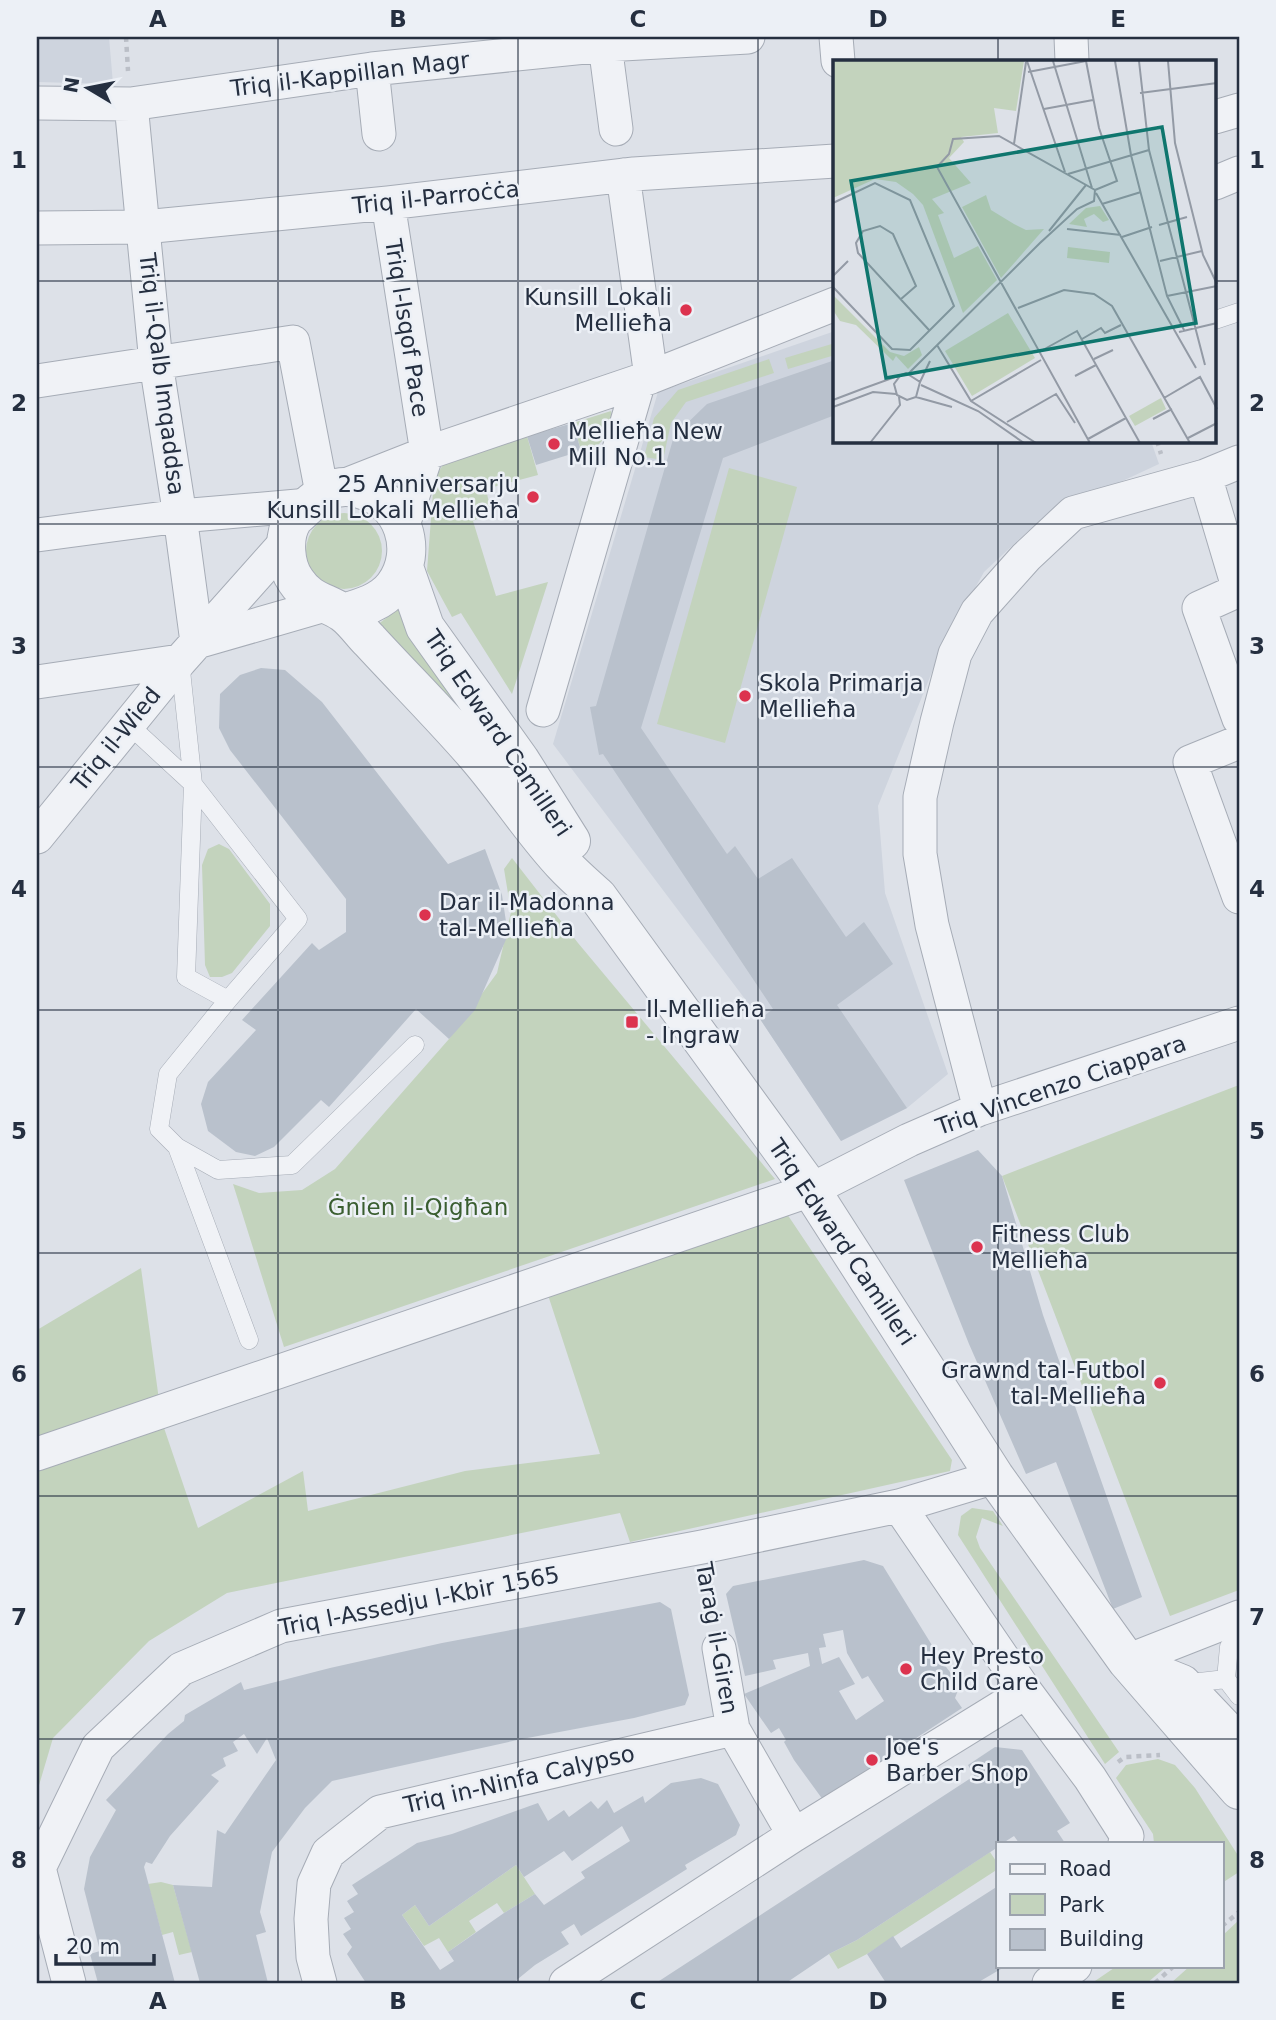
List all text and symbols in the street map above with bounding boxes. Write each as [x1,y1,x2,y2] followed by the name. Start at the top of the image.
[149,6,167,32] text: A
[389,6,407,32] text: B
[630,6,646,32] text: C
[868,6,888,32] text: D
[1110,6,1126,32] text: E
[228,46,472,102] street label: Triq il-Kappillan Magr
[52,52,122,122] north arrow
[833,60,1216,443] inset map
[59,75,83,95] text: N
[11,147,27,173] text: 1
[1249,147,1265,173] text: 1
[350,175,521,219] street label: Triq il-Parroċċa
[380,236,434,419] street label: Triq l-Isqof Pace
[134,250,190,497] street label: Triq il-Qalb Imqaddsa
[524,284,672,336] place label: Kunsill Lokali Mellieħa
[678,302,694,318] marker: Kunsill Lokali Mellieħa
[11,390,27,416] text: 2
[1249,390,1265,416] text: 2
[568,418,723,470] place label: Mellieħa New Mill No.1
[546,436,562,452] marker: Mellieħa New Mill No.1
[266,471,519,523] place label: 25 Anniversarju Kunsill Lokali Mellieħa
[525,489,541,505] marker: 25 Anniversarju Kunsill Lokali Mellieħa
[419,624,577,841] street label: Triq Edward Camilleri
[11,633,27,659] text: 3
[1249,633,1265,659] text: 3
[759,670,924,722] place label: Skola Primarja Mellieħa
[66,682,166,797] street label: Triq il-Wied
[737,688,753,704] marker: Skola Primarja Mellieħa
[11,876,27,902] text: 4
[1249,876,1265,902] text: 4
[439,889,615,941] place label: Dar il-Madonna tal-Mellieħa
[417,907,433,923] marker: Dar il-Madonna tal-Mellieħa
[646,996,765,1048] place label: Il-Mellieħa - Ingraw
[624,1014,640,1030] marker: Il-Mellieħa - Ingraw
[932,1030,1189,1140] street label: Triq Vincenzo Ciappara
[11,1118,27,1144] text: 5
[1249,1118,1265,1144] text: 5
[763,1133,921,1350] street label: Triq Edward Camilleri
[328,1193,508,1220] park label: Ġnien il-Qigħan
[991,1221,1130,1273] place label: Fitness Club Mellieħa
[969,1239,985,1255] marker: Fitness Club Mellieħa
[941,1357,1146,1409] place label: Grawnd tal-Futbol tal-Mellieħa
[11,1361,27,1387] text: 6
[1249,1361,1265,1387] text: 6
[1152,1375,1168,1391] marker: Grawnd tal-Futbol tal-Mellieħa
[691,1559,743,1716] street label: Taraġ il-Giren
[275,1561,562,1641] street label: Triq l-Assedju l-Kbir 1565
[11,1604,27,1630] text: 7
[1249,1604,1265,1630] text: 7
[920,1643,1044,1695] place label: Hey Presto Child Care
[898,1661,914,1677] marker: Hey Presto Child Care
[884,1734,1029,1786] place label: Joe's Barber Shop
[400,1740,637,1818] street label: Triq in-Ninfa Calypso
[864,1752,880,1768] marker: Joe's Barber Shop
[996,1842,1224,1968] legend
[11,1847,27,1873] text: 8
[1249,1847,1265,1873] text: 8
[1059,1857,1112,1881] text: Road
[1059,1893,1105,1917] text: Park
[56,1922,154,1966] scale bar
[1059,1927,1144,1951] text: Building
[66,1935,120,1959] text: 20 m
[149,1988,167,2014] text: A
[389,1988,407,2014] text: B
[630,1988,646,2014] text: C
[868,1988,888,2014] text: D
[1110,1988,1126,2014] text: E

